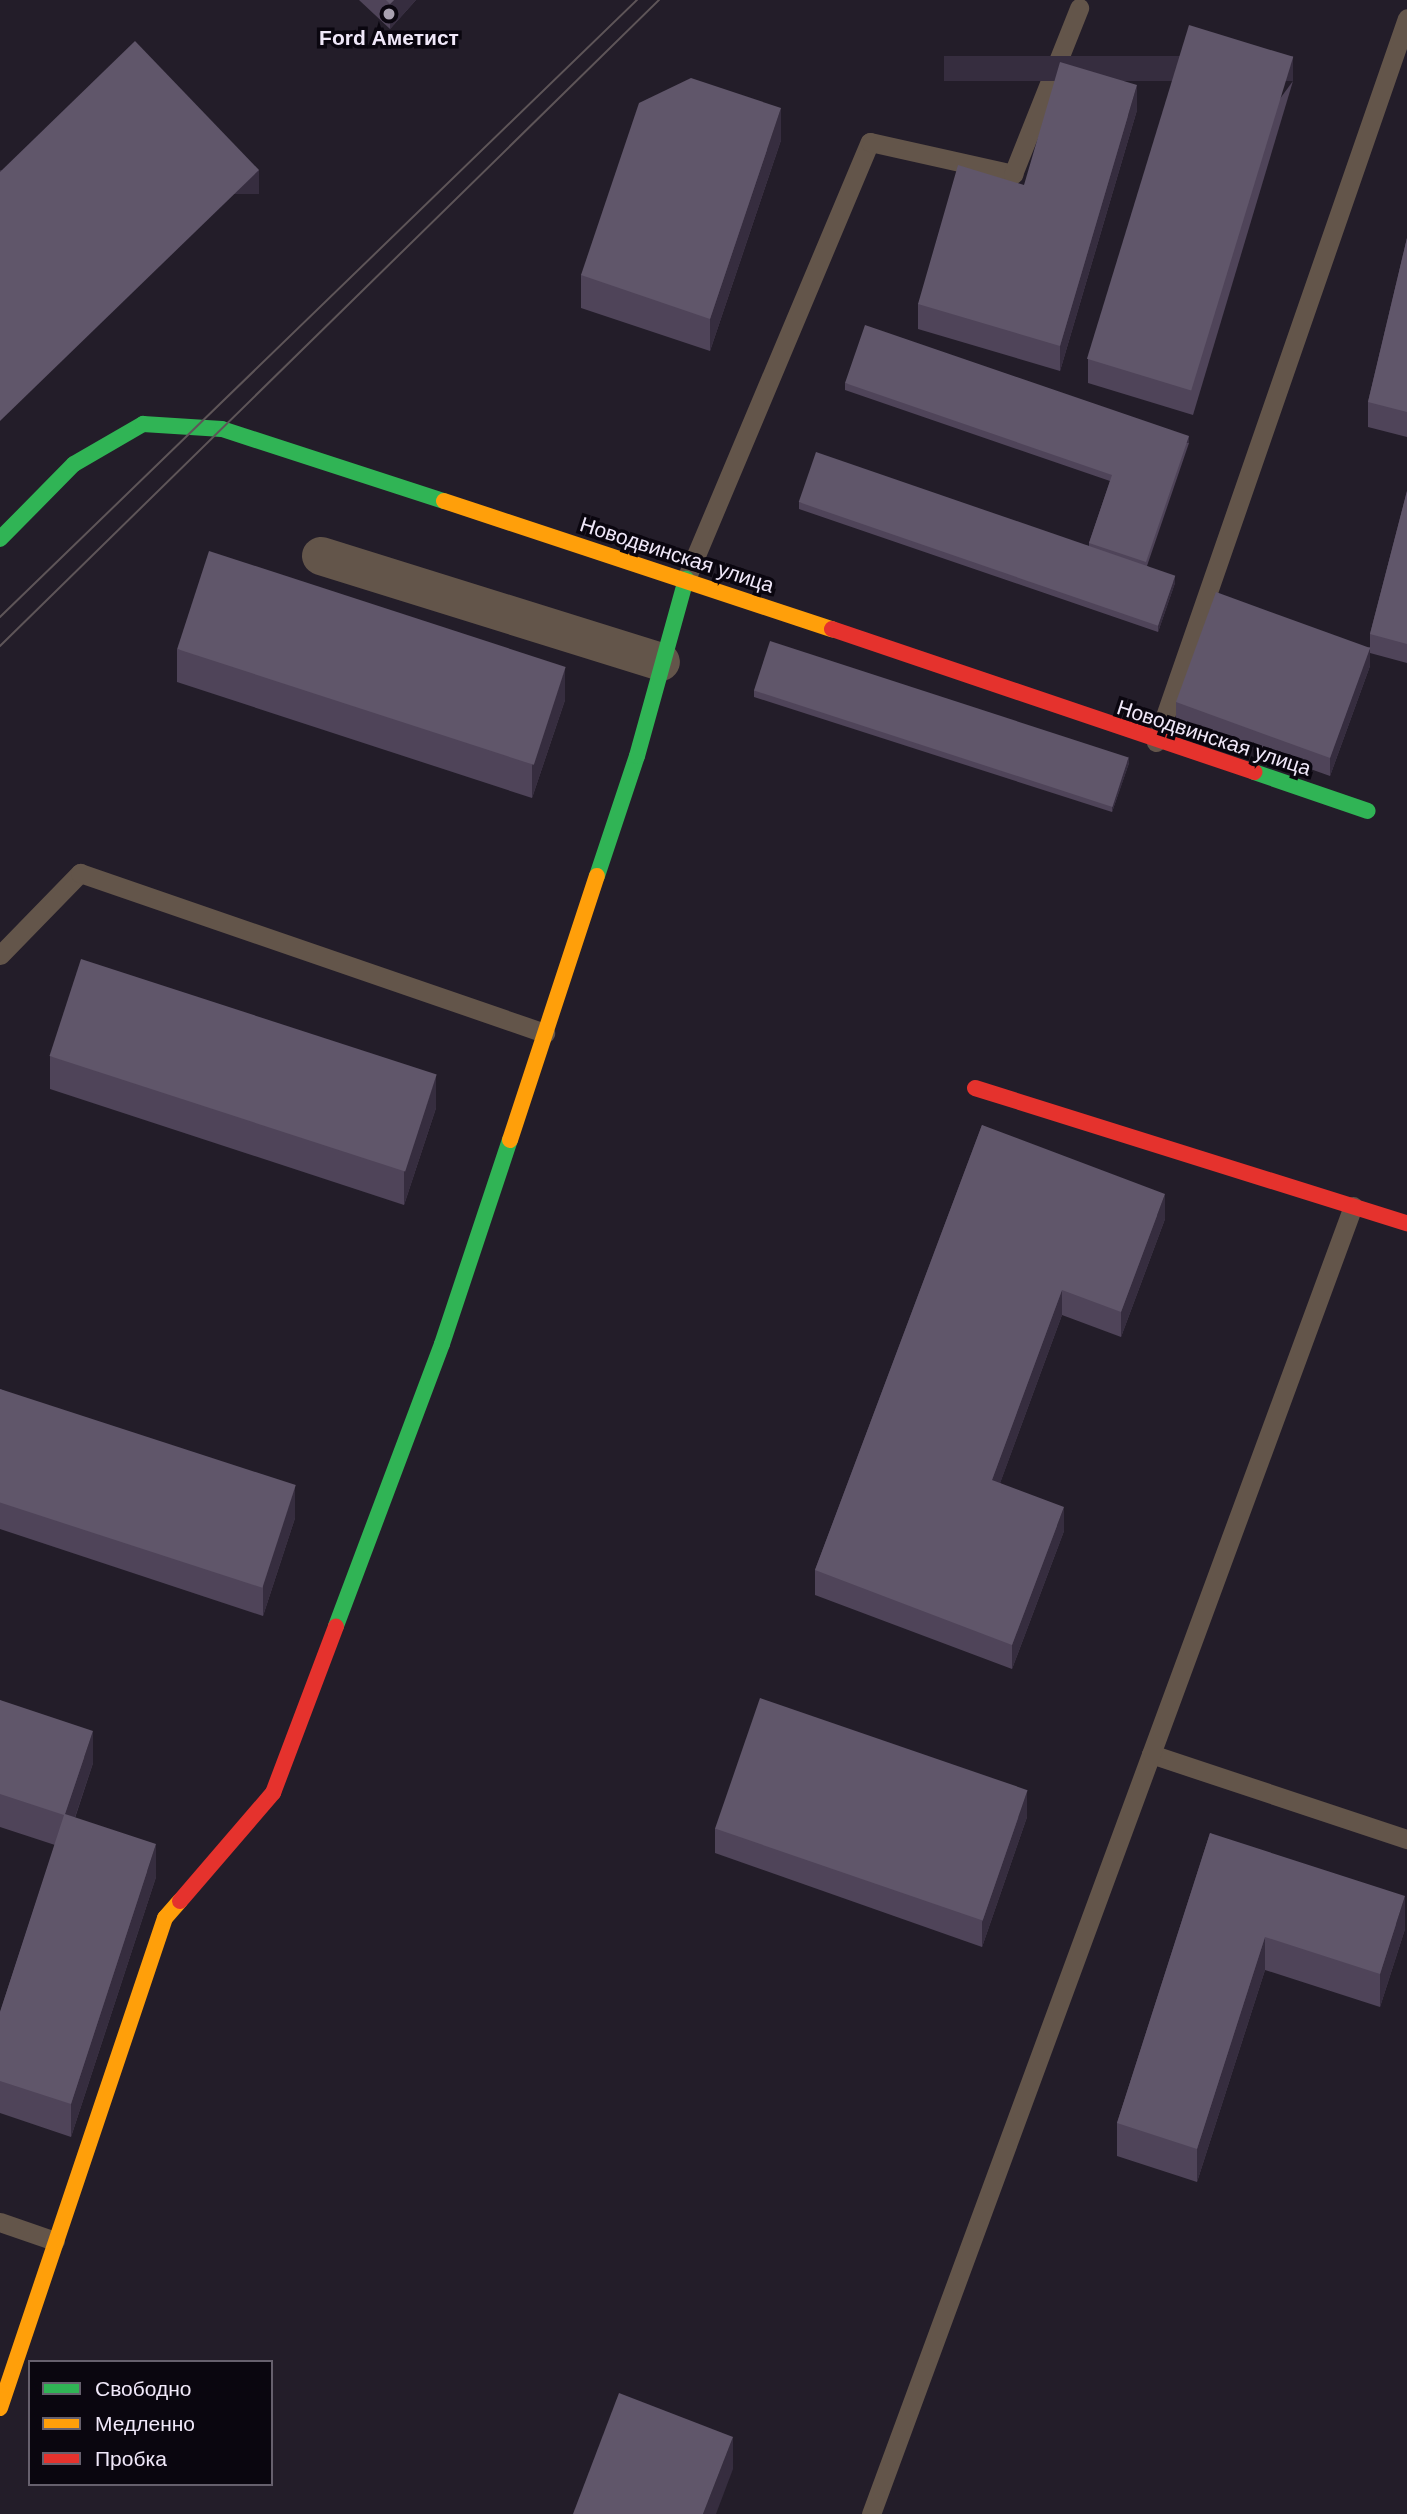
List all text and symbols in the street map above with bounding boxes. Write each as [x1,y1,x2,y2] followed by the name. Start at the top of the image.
[381,6,397,22] marker: Ford Аметист
[319,25,459,51] place label: Ford Аметист
[577,512,777,598] street label: Новодвинская улица
[1114,695,1314,781] street label: Новодвинская улица
[28,2360,273,2486] legend
[95,2377,192,2400] text: Свободно
[95,2412,195,2435] text: Медленно
[95,2447,167,2470] text: Пробка

